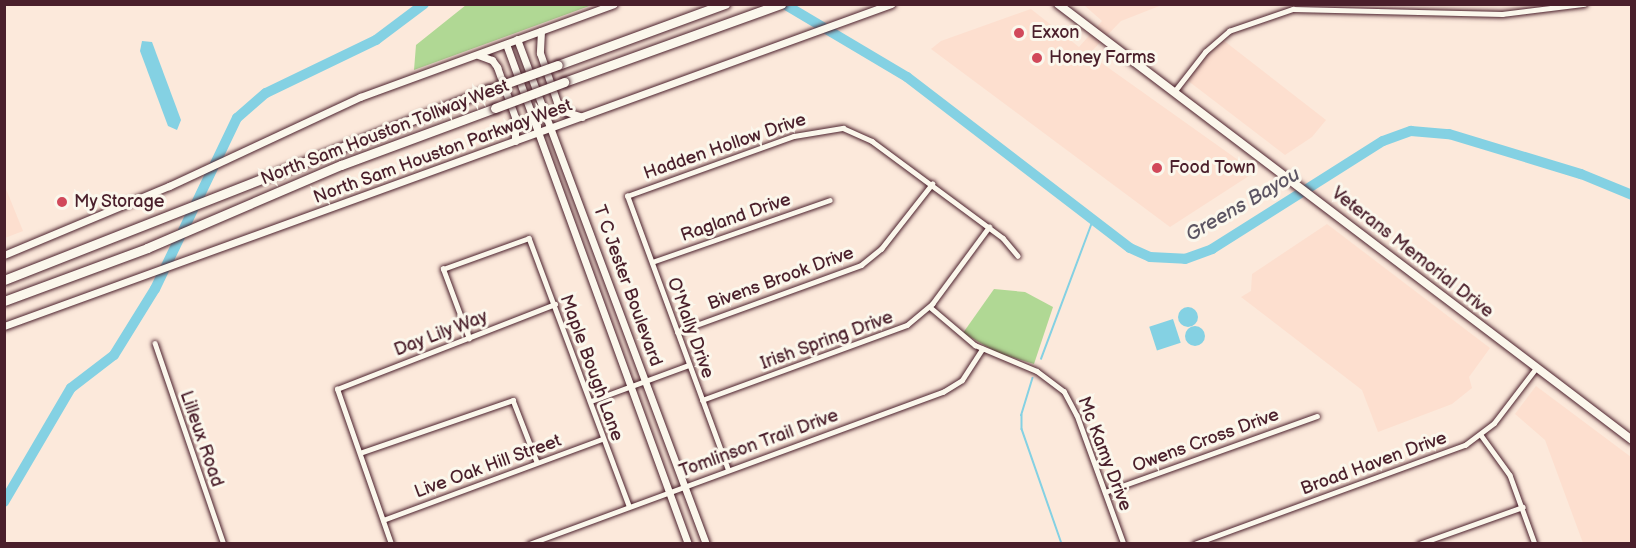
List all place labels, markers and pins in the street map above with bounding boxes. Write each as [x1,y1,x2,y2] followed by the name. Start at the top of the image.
[1031,22,1080,44] place label: Exxon
[1012,26,1026,40] marker: Exxon
[1049,47,1157,69] place label: Honey Farms
[1030,51,1044,65] marker: Honey Farms
[1169,157,1256,179] place label: Food Town
[1150,161,1164,175] marker: Food Town
[74,191,166,213] place label: My Storage
[55,195,69,209] marker: My Storage

